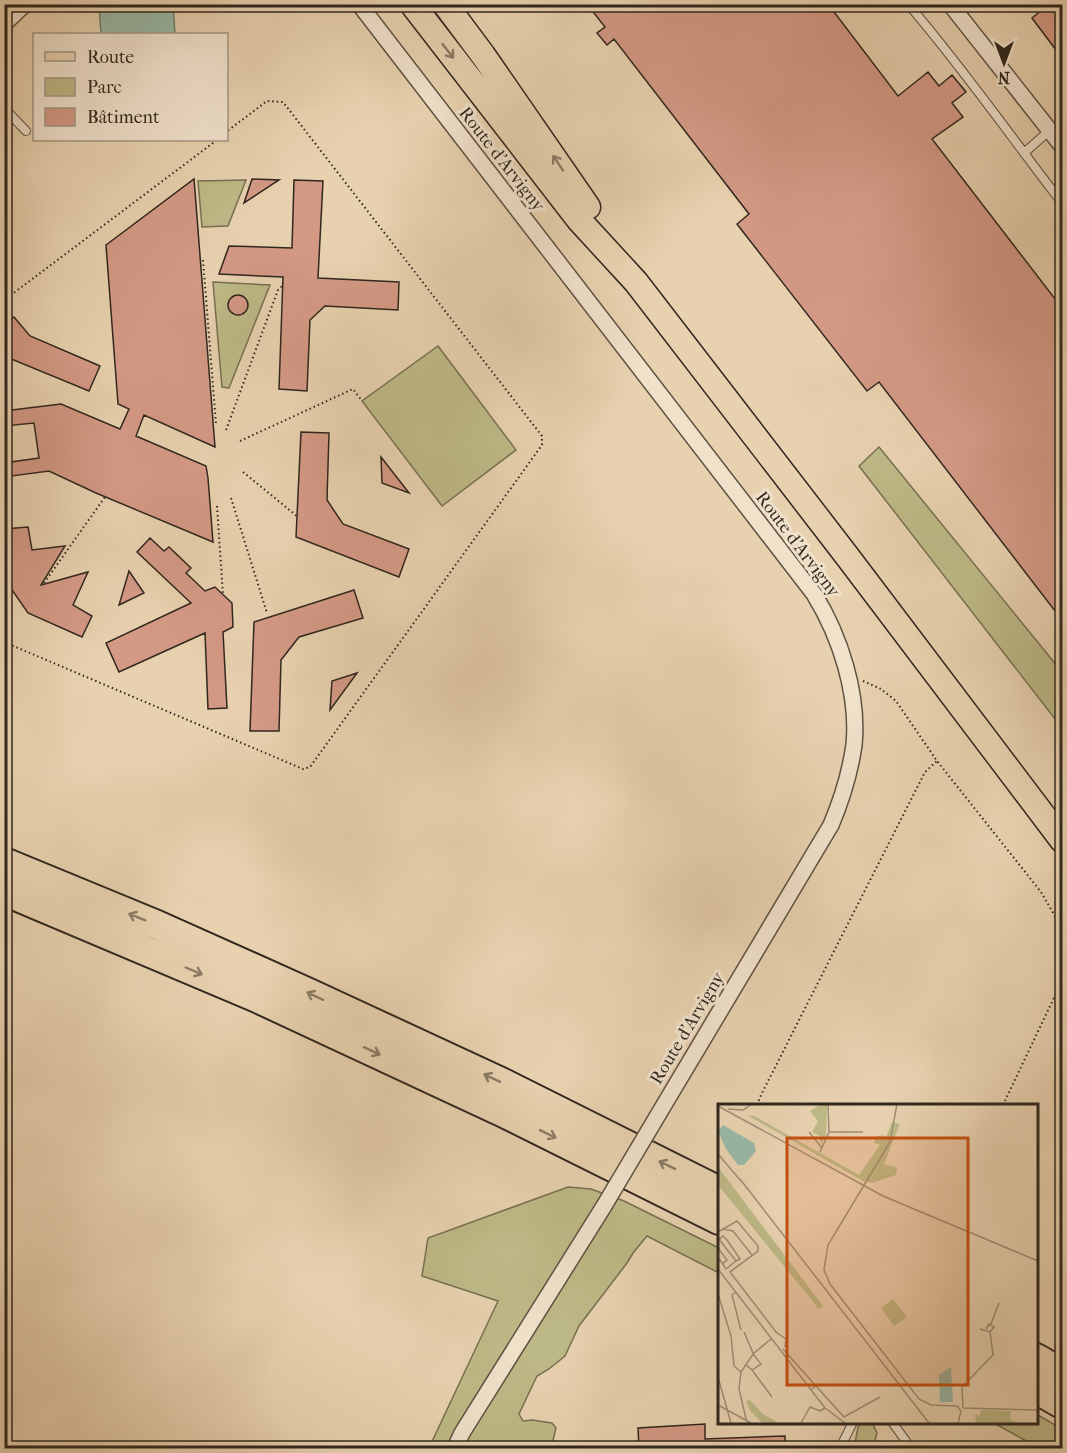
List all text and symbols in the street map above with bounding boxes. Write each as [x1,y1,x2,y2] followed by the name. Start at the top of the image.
[33,33,228,141] legend
[974,33,1034,93] north arrow
[441,42,454,58] one-way arrow
[87,47,134,68] text: Route
[997,68,1010,87] text: N
[87,77,122,98] text: Parc
[454,103,550,217] street label: Route d'Arvigny
[87,107,160,128] text: Bâtiment
[552,155,564,172] one-way arrow
[751,487,845,602] street label: Route d'Arvigny
[128,911,147,922] one-way arrow
[185,966,203,977] one-way arrow
[646,967,730,1088] street label: Route d'Arvigny
[307,990,325,1001] one-way arrow
[362,1046,380,1057] one-way arrow
[484,1072,502,1084] one-way arrow
[718,1104,1037,1423] inset map
[538,1129,556,1141] one-way arrow
[658,1158,676,1170] one-way arrow

